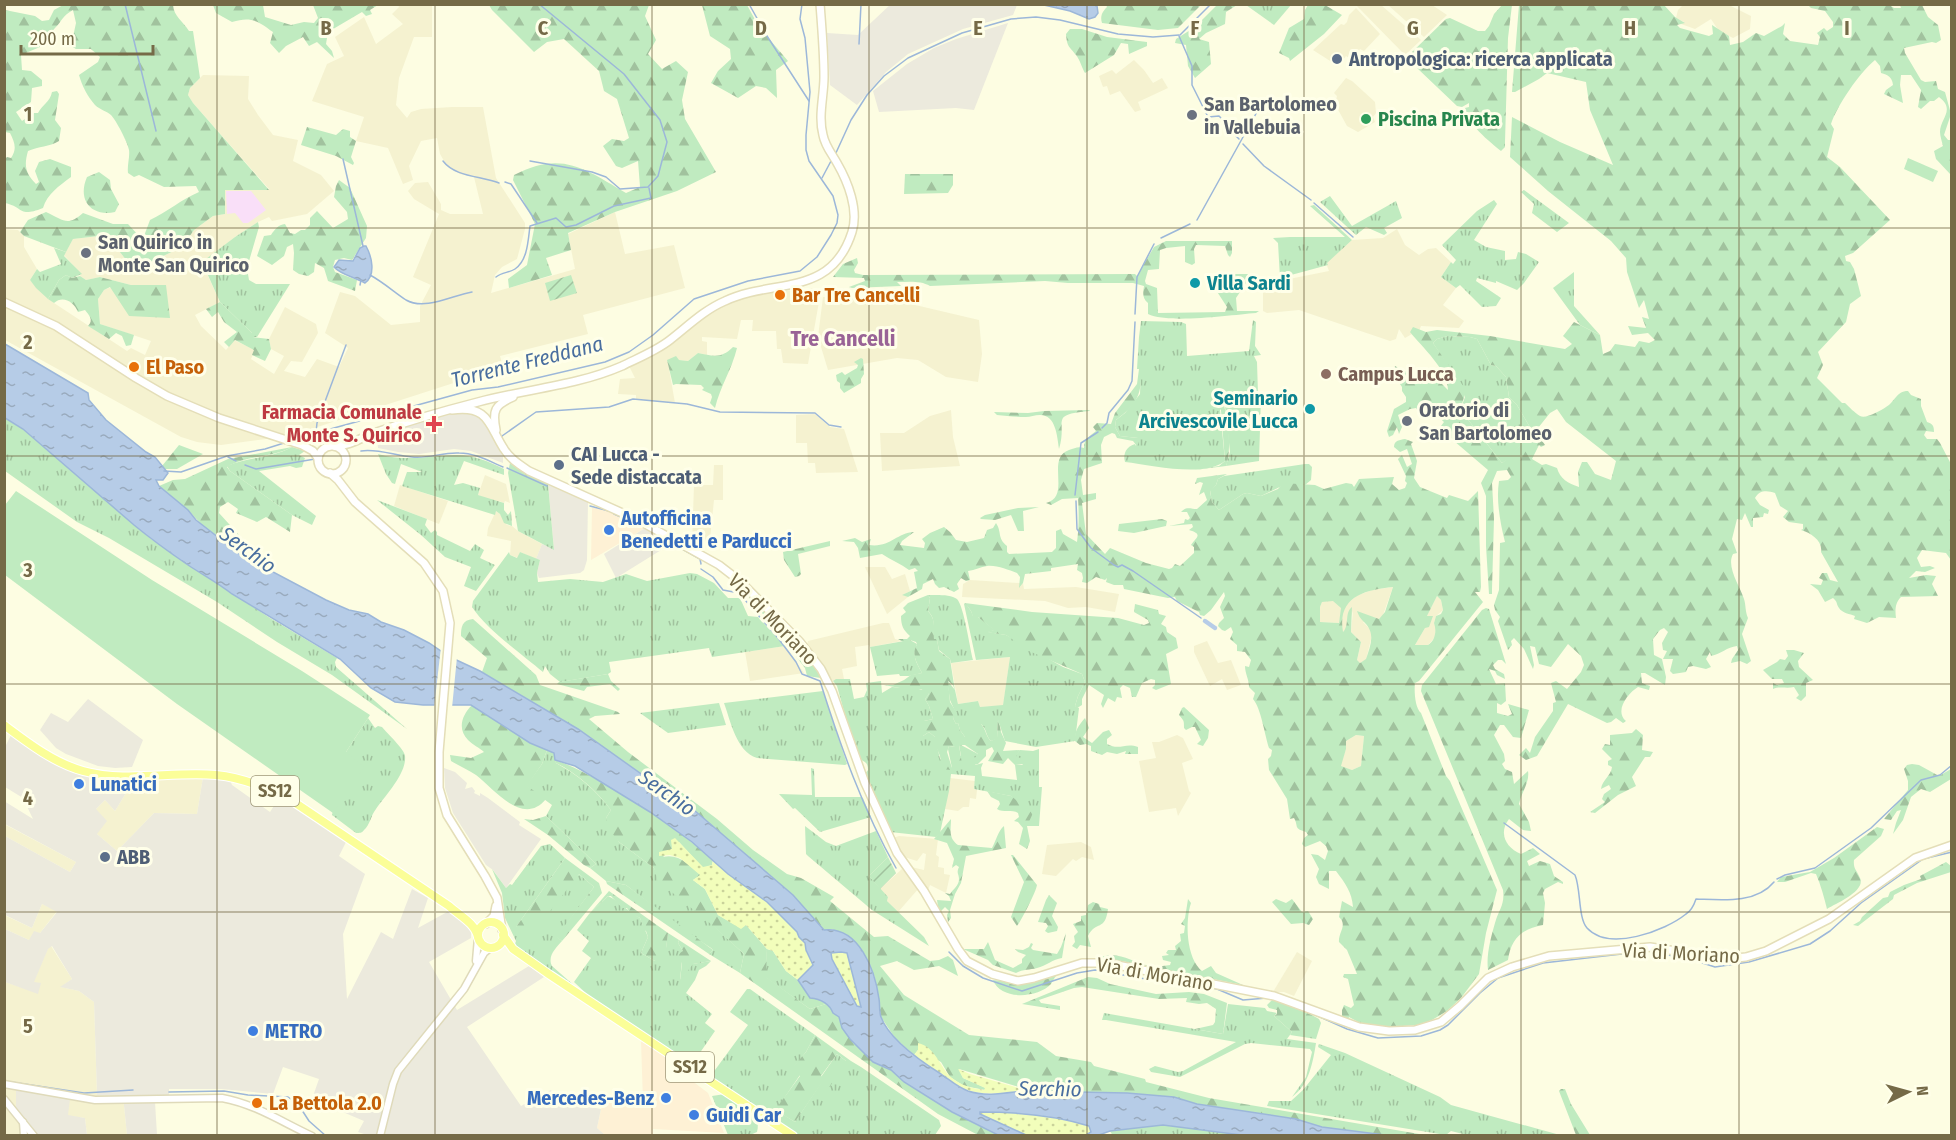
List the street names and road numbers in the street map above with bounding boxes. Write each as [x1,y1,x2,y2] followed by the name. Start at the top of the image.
[723,568,823,670] street label: Via di Moriano
[251,776,299,806] road number: SS12
[1622,938,1740,968] street label: Via di Moriano
[1095,952,1215,996] street label: Via di Moriano
[666,1052,714,1082] road number: SS12

